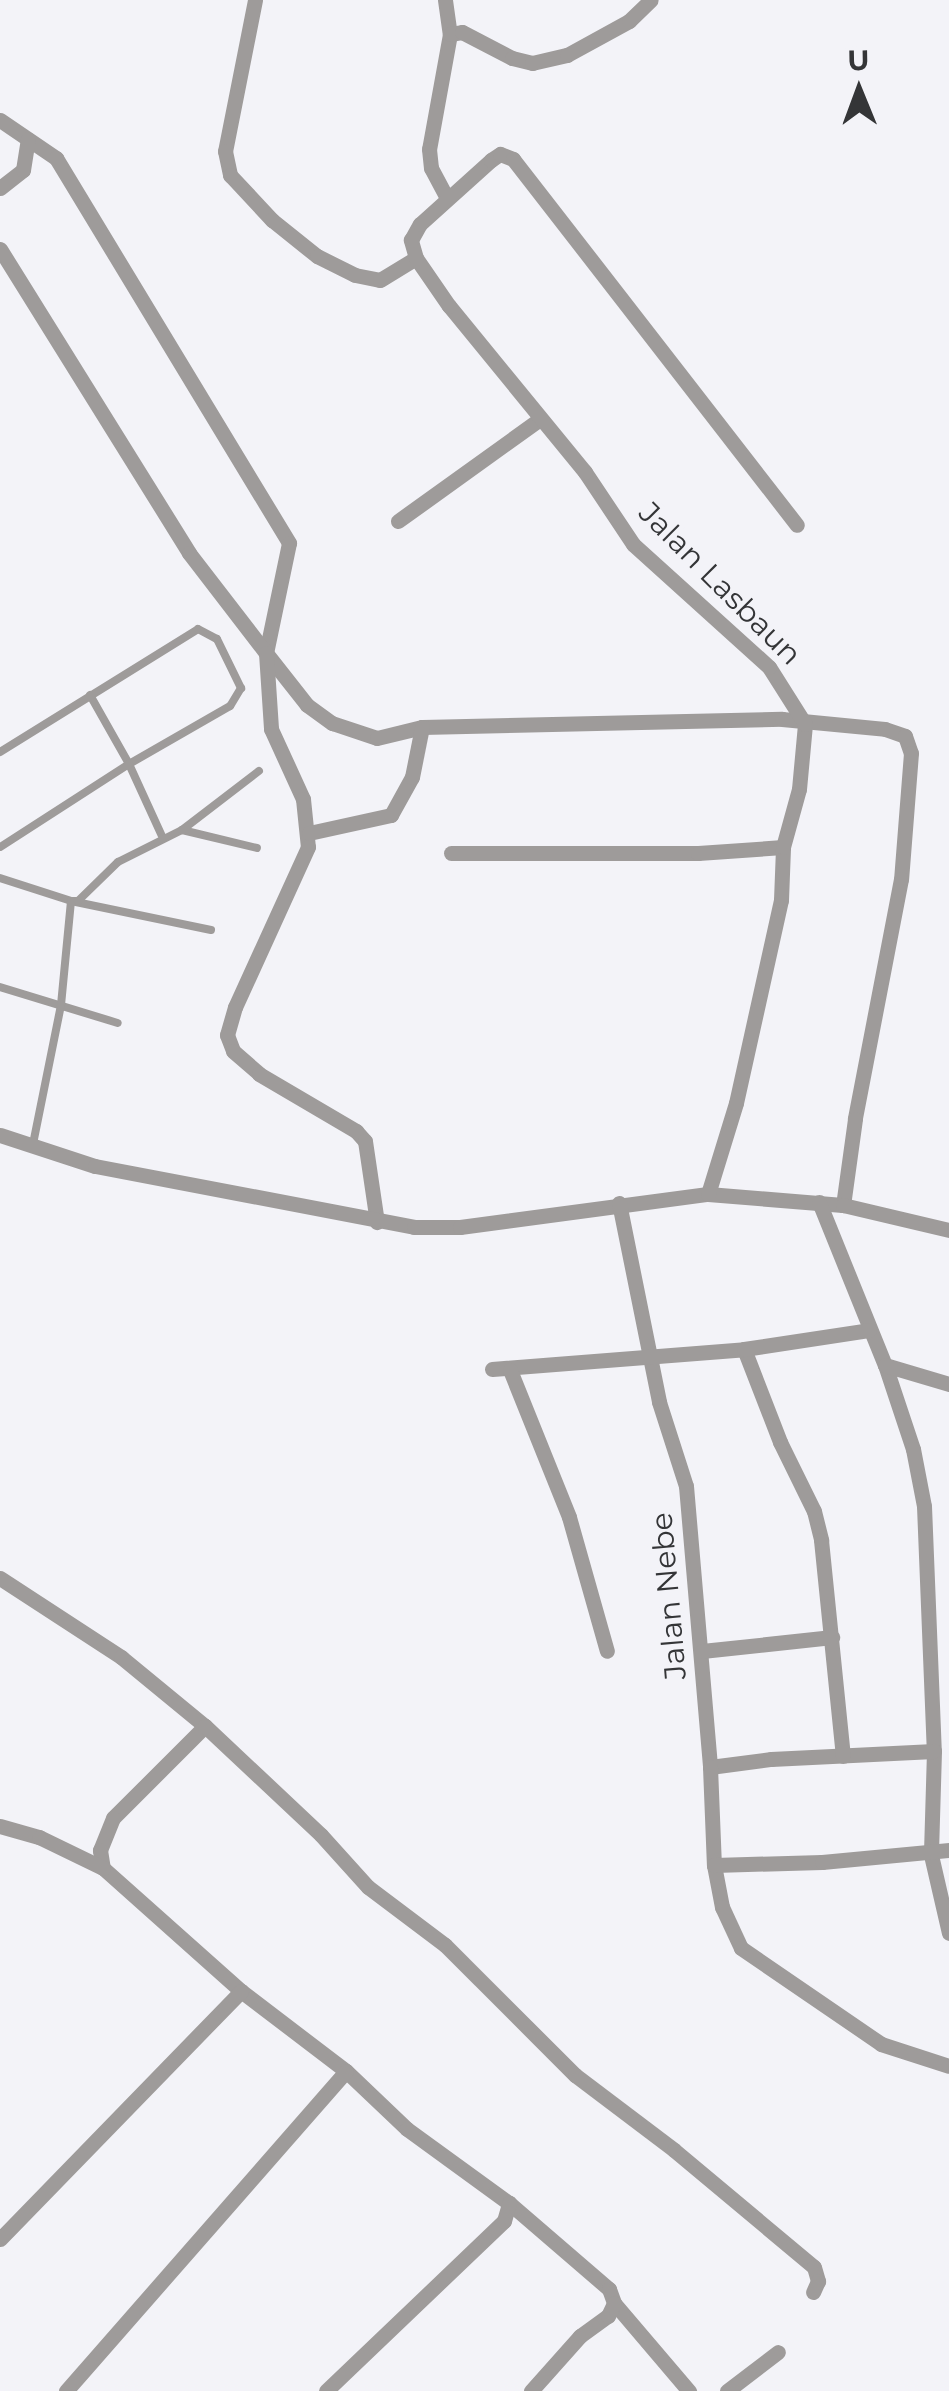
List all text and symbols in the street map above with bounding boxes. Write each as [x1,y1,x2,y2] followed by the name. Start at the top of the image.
[809,40,909,140] north arrow
[847,43,870,77] text: U
[631,495,809,673] street label: Jalan Lasbaun
[644,1511,694,1681] street label: Jalan Nebe

